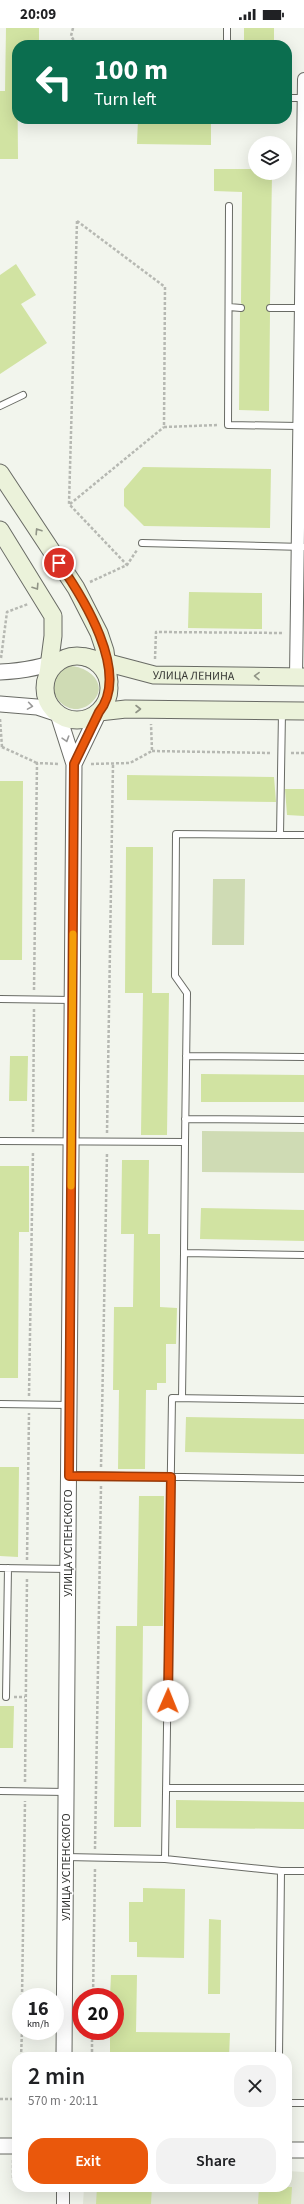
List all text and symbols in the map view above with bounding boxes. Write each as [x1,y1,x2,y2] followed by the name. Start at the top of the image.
[20,4,56,25] text: 20:09
[94,50,168,90] text: 100 m
[28,56,80,108] icon: left
[94,87,156,112] text: Turn left
[248,136,292,180] map controls
[248,136,292,180] button: layers
[35,528,43,535] one-way arrow
[42,546,76,580] pin
[48,552,70,574] icon: arrive
[31,583,39,590] one-way arrow
[153,666,235,685] street label: УЛИЦА ЛЕНИНА
[254,672,260,680] one-way arrow
[27,701,33,710] one-way arrow
[135,705,141,713] one-way arrow
[61,735,70,742] one-way arrow
[60,1489,77,1597] street label: УЛИЦА УСПЕНСКОГО
[147,1680,189,1722] position arrow
[58,1813,75,1921] street label: УЛИЦА УСПЕНСКОГО
[72,1988,124,2040] speed limit sign: 20
[27,1995,49,2023] text: 16
[27,2017,49,2031] text: km/h
[28,2059,85,2094] text: 2 min
[234,2065,276,2107] button: close
[28,2092,98,2110] text: 570 m · 20:11
[28,2138,148,2184] button: Exit
[156,2138,276,2184] button: Share

